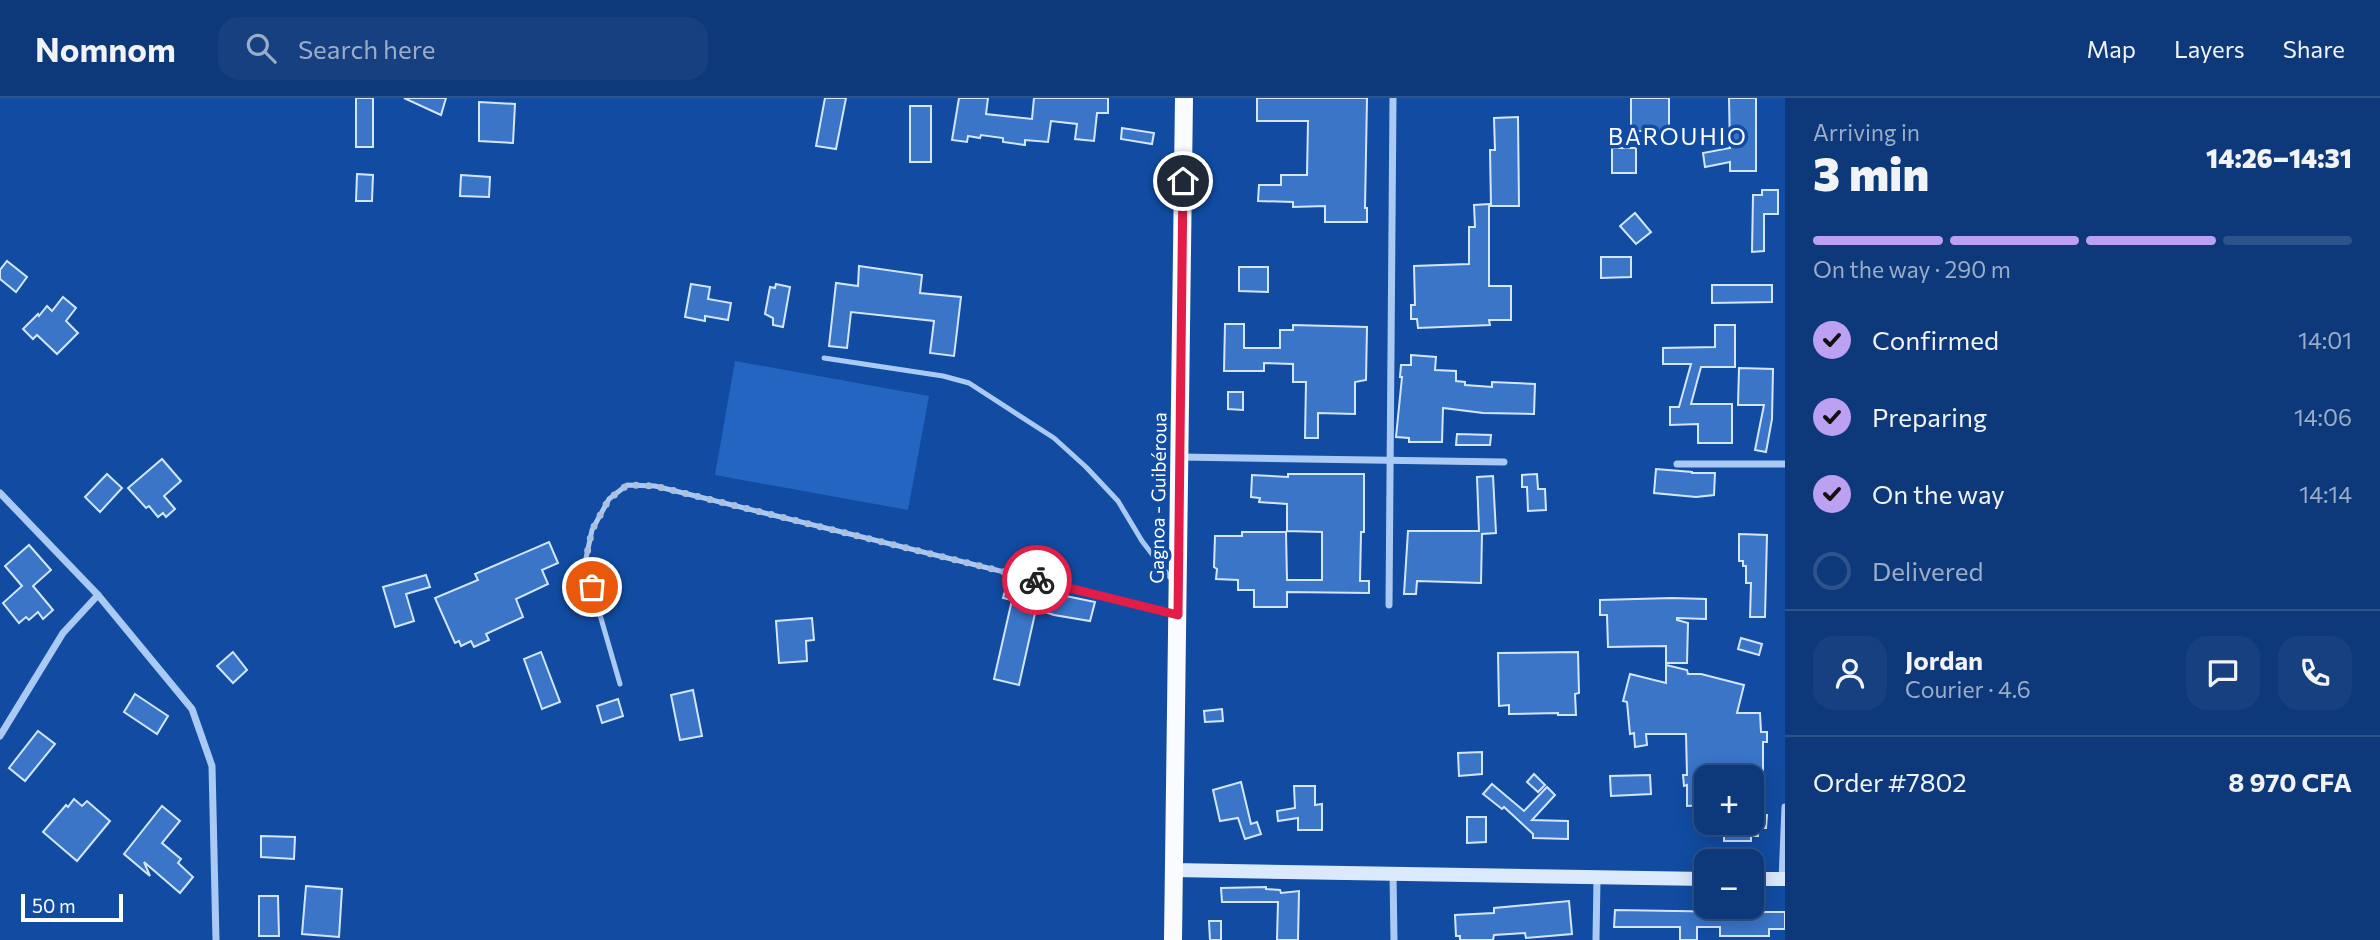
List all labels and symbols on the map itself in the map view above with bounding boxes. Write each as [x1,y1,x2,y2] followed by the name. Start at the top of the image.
[1608,122,1748,150] district label: BAROUHIO
[1153,151,1213,211] pin
[1145,412,1170,584] street label: Gagnoa - Guibéroua
[1002,545,1072,615] courier
[562,557,622,617] pin
[21,891,122,923] scale bar

